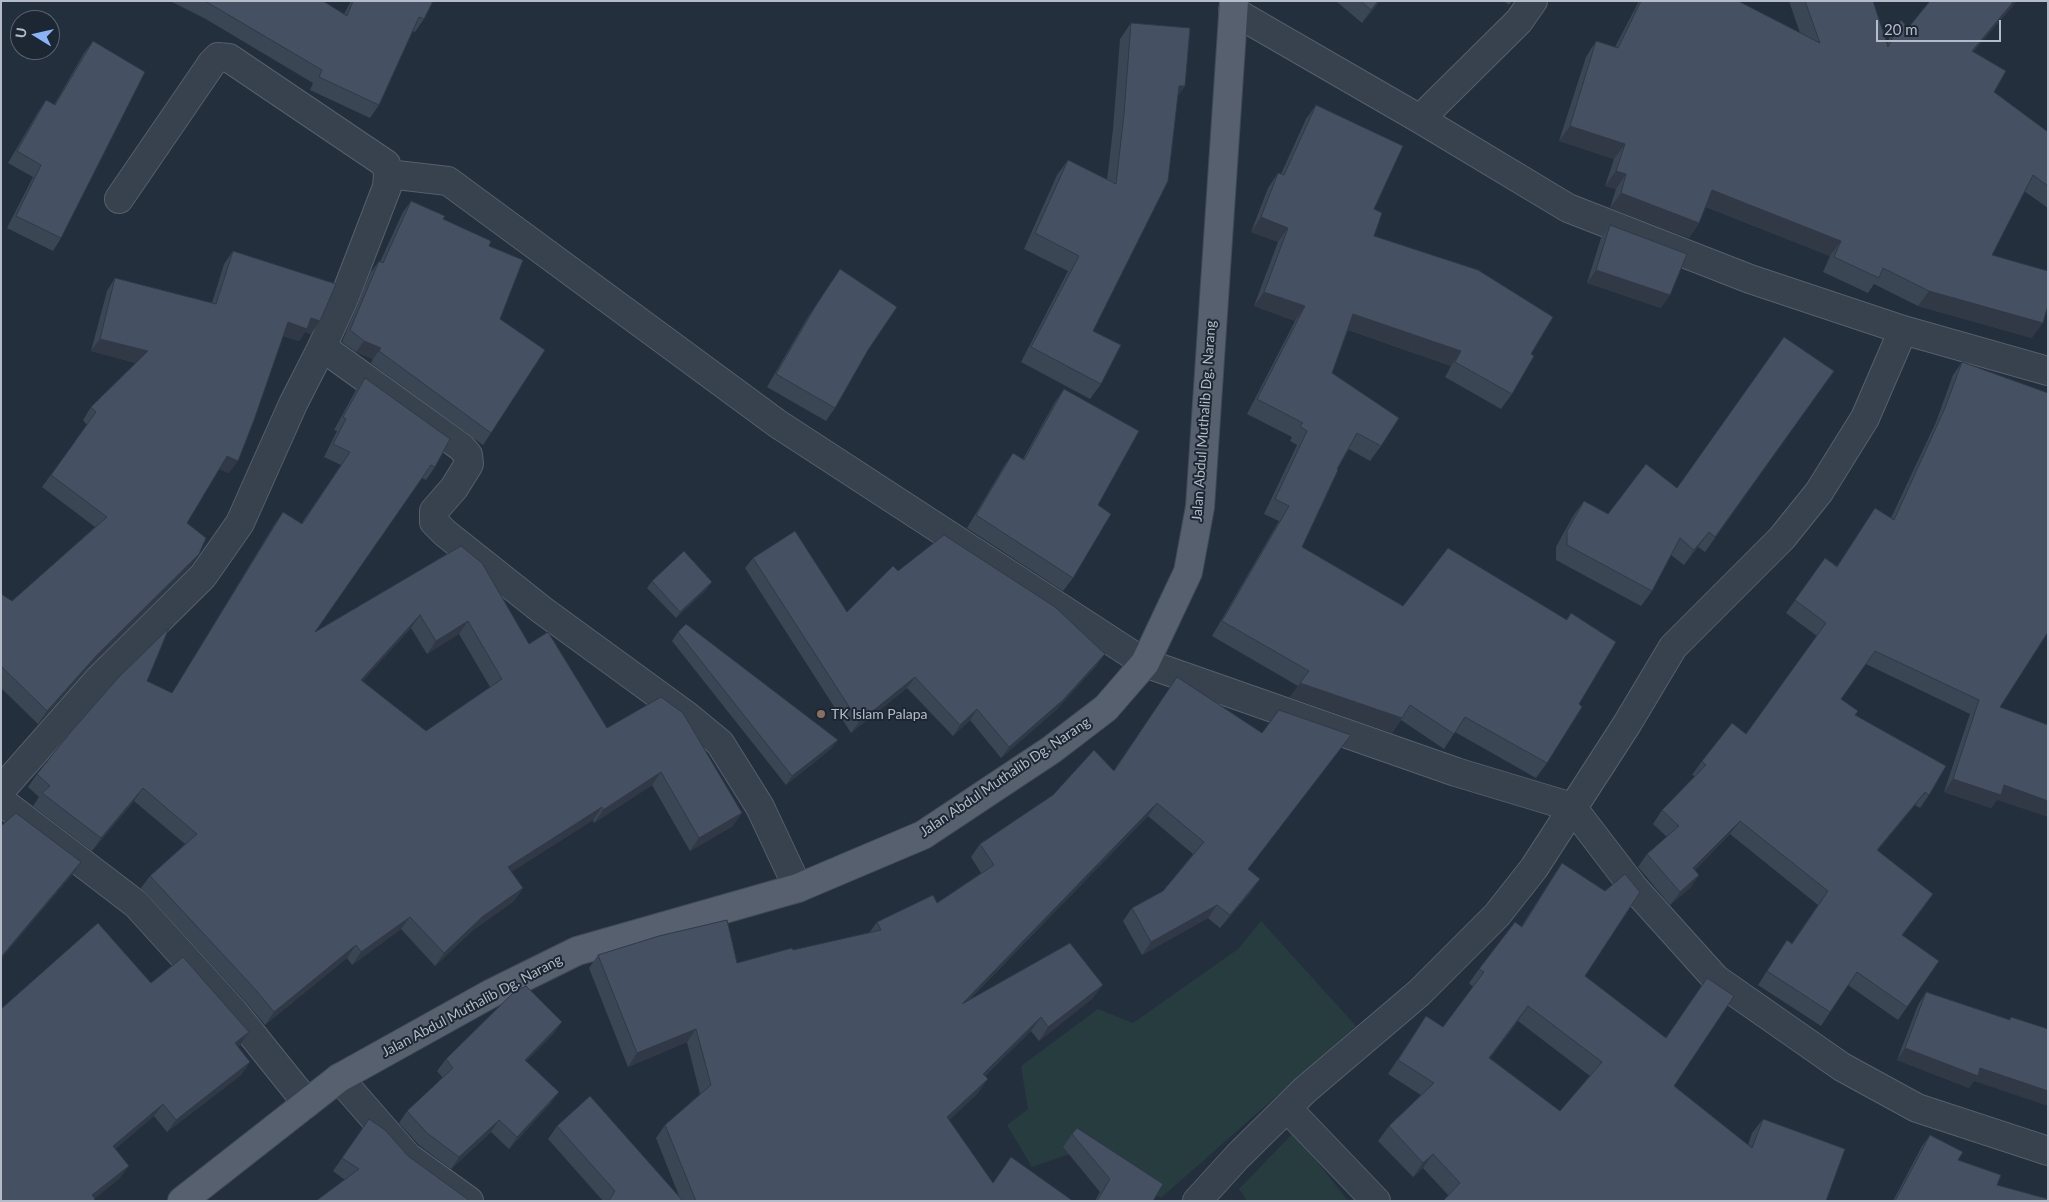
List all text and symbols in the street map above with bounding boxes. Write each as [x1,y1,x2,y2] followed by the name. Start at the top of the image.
[10,10,60,60] north arrow
[1879,10,2004,42] scale bar
[1884,20,1918,38] text: 20 m
[11,26,30,39] text: U
[1189,320,1219,522] street label: Jalan Abdul Muthalib Dg. Narang
[831,706,927,722] place label: TK Islam Palapa
[815,708,827,720] marker: TK Islam Palapa
[917,714,1093,840] street label: Jalan Abdul Muthalib Dg. Narang
[379,951,565,1061] street label: Jalan Abdul Muthalib Dg. Narang

